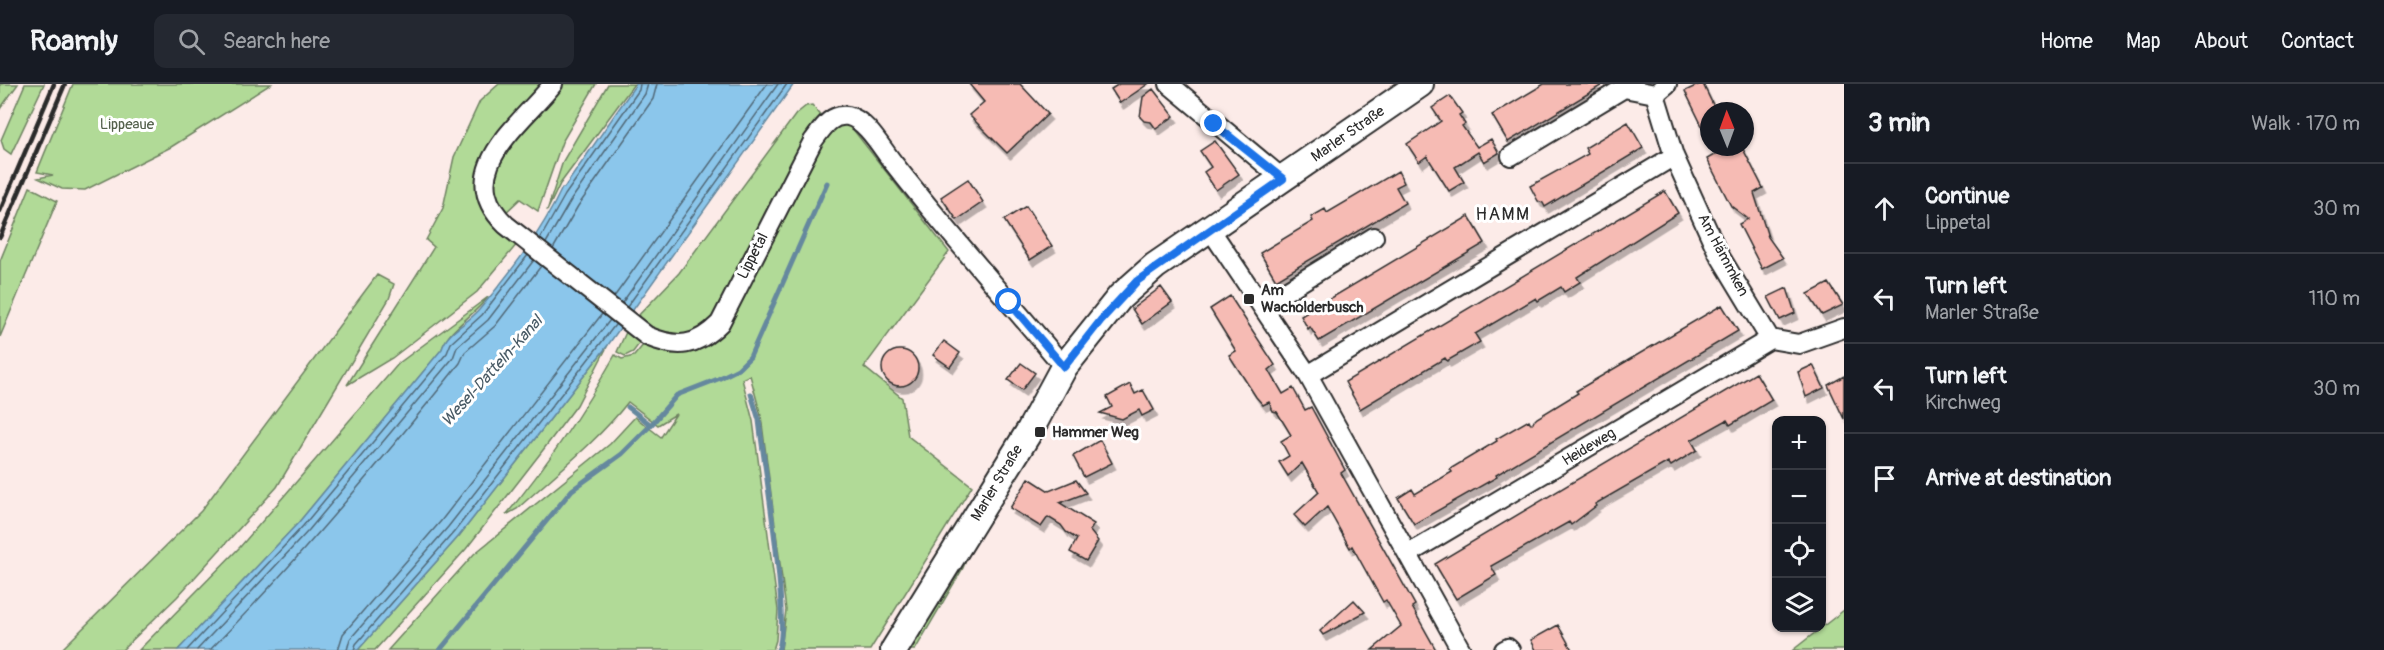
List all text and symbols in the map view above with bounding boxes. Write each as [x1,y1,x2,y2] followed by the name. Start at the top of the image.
[154,14,574,68] search box
[30,24,118,59] text: Roamly
[175,25,208,58] icon: search
[223,27,330,55] text: Search here
[2040,28,2093,55] text: Home
[2126,28,2161,55] text: Map
[2194,28,2248,55] text: About
[2281,28,2354,55] text: Contact
[1308,101,1389,166] street label: Marler Straße
[1700,102,1754,156] north arrow
[1868,107,1930,139] text: 3 min
[1200,110,1226,136] route end
[2251,111,2360,136] text: Walk · 170 m
[100,115,155,134] park label: Lippeaue
[1925,182,2009,210] text: Continue
[1868,192,1901,225] icon: ahead
[2313,196,2360,221] text: 30 m
[1476,203,1531,226] district label: HAMM
[1693,210,1753,300] street label: Am Hämmken
[1925,210,1991,235] text: Lippetal
[733,230,773,282] street label: Lippetal
[1925,272,2007,300] text: Turn left
[1261,281,1364,317] place label: Am Wacholderbusch
[1868,282,1901,315] icon: left
[2309,286,2360,311] text: 110 m
[995,288,1021,314] route start
[1242,292,1256,306] marker: Am Wacholderbusch
[1925,300,2039,325] text: Marler Straße
[437,310,548,430] water label: Wesel-Datteln-Kanal
[1925,362,2007,390] text: Turn left
[1868,372,1901,405] icon: left
[2313,376,2360,401] text: 30 m
[1925,390,2001,415] text: Kirchweg
[1772,416,1826,632] map controls
[1772,416,1826,470] button: +
[1052,423,1139,442] place label: Hammer Weg
[1559,424,1619,470] street label: Heideweg
[1033,425,1047,439] marker: Hammer Weg
[967,441,1027,524] street label: Marler Straße
[1868,462,1901,495] icon: arrive
[1925,464,2111,492] text: Arrive at destination
[1772,470,1826,524] button: −
[1772,524,1826,578] button: locate
[1772,578,1826,632] button: layers

